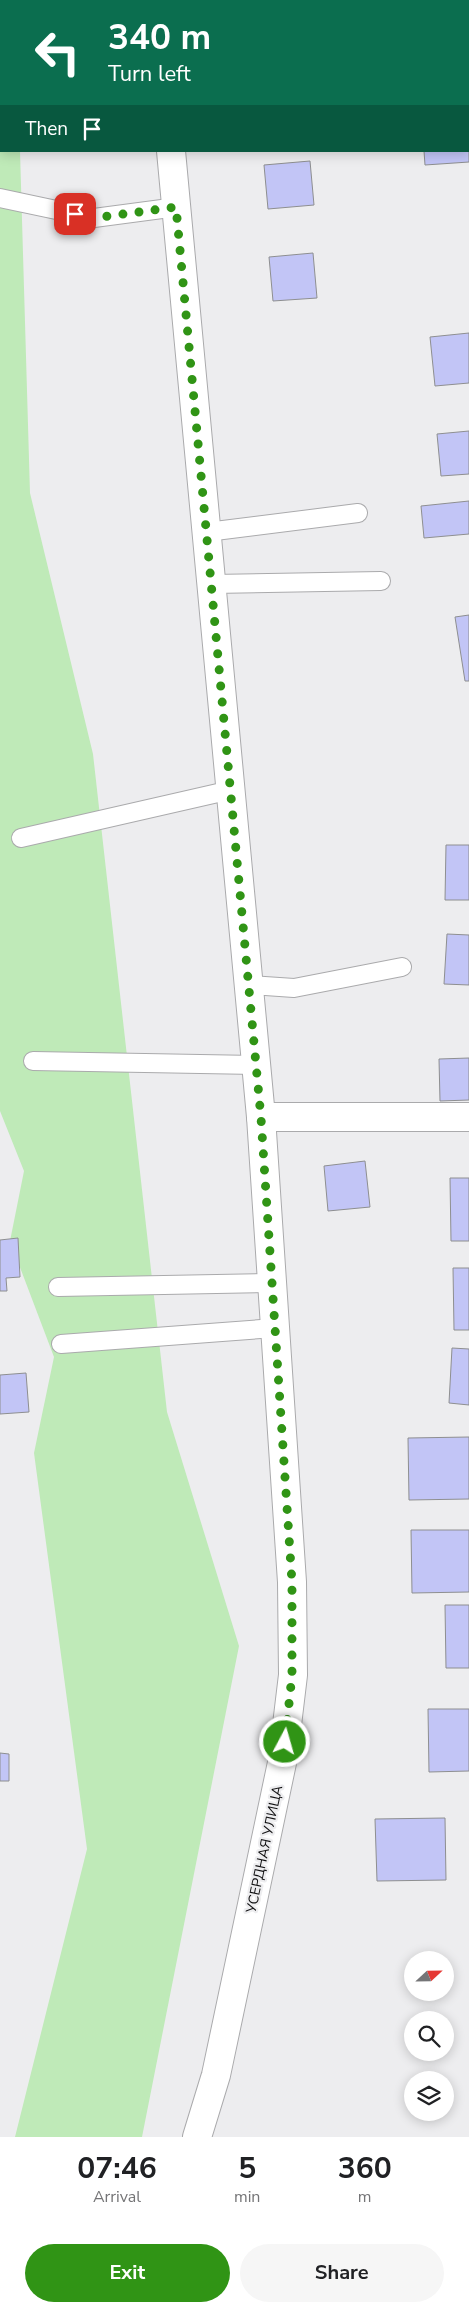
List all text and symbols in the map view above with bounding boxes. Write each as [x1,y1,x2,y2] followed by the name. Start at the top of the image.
[108,14,211,61] text: 340 m
[25,20,90,85] icon: left
[108,59,191,89] text: Turn left
[78,115,106,143] icon: arrive
[25,116,68,142] text: Then
[54,193,96,235] pin
[61,200,89,228] icon: arrive
[258,1715,310,1767] position arrow
[241,1784,287,1916] street label: УСЕРДНАЯ УЛИЦА
[404,1951,454,2001] north arrow
[404,1951,454,2121] map controls
[404,2011,454,2061] button: search
[404,2071,454,2121] button: layers
[77,2148,157,2189] text: 07:46
[238,2148,256,2189] text: 5
[338,2148,392,2189] text: 360
[93,2186,141,2208] text: Arrival
[234,2186,260,2208] text: min
[358,2186,372,2208] text: m
[25,2244,230,2302] button: Exit
[240,2244,444,2302] button: Share

